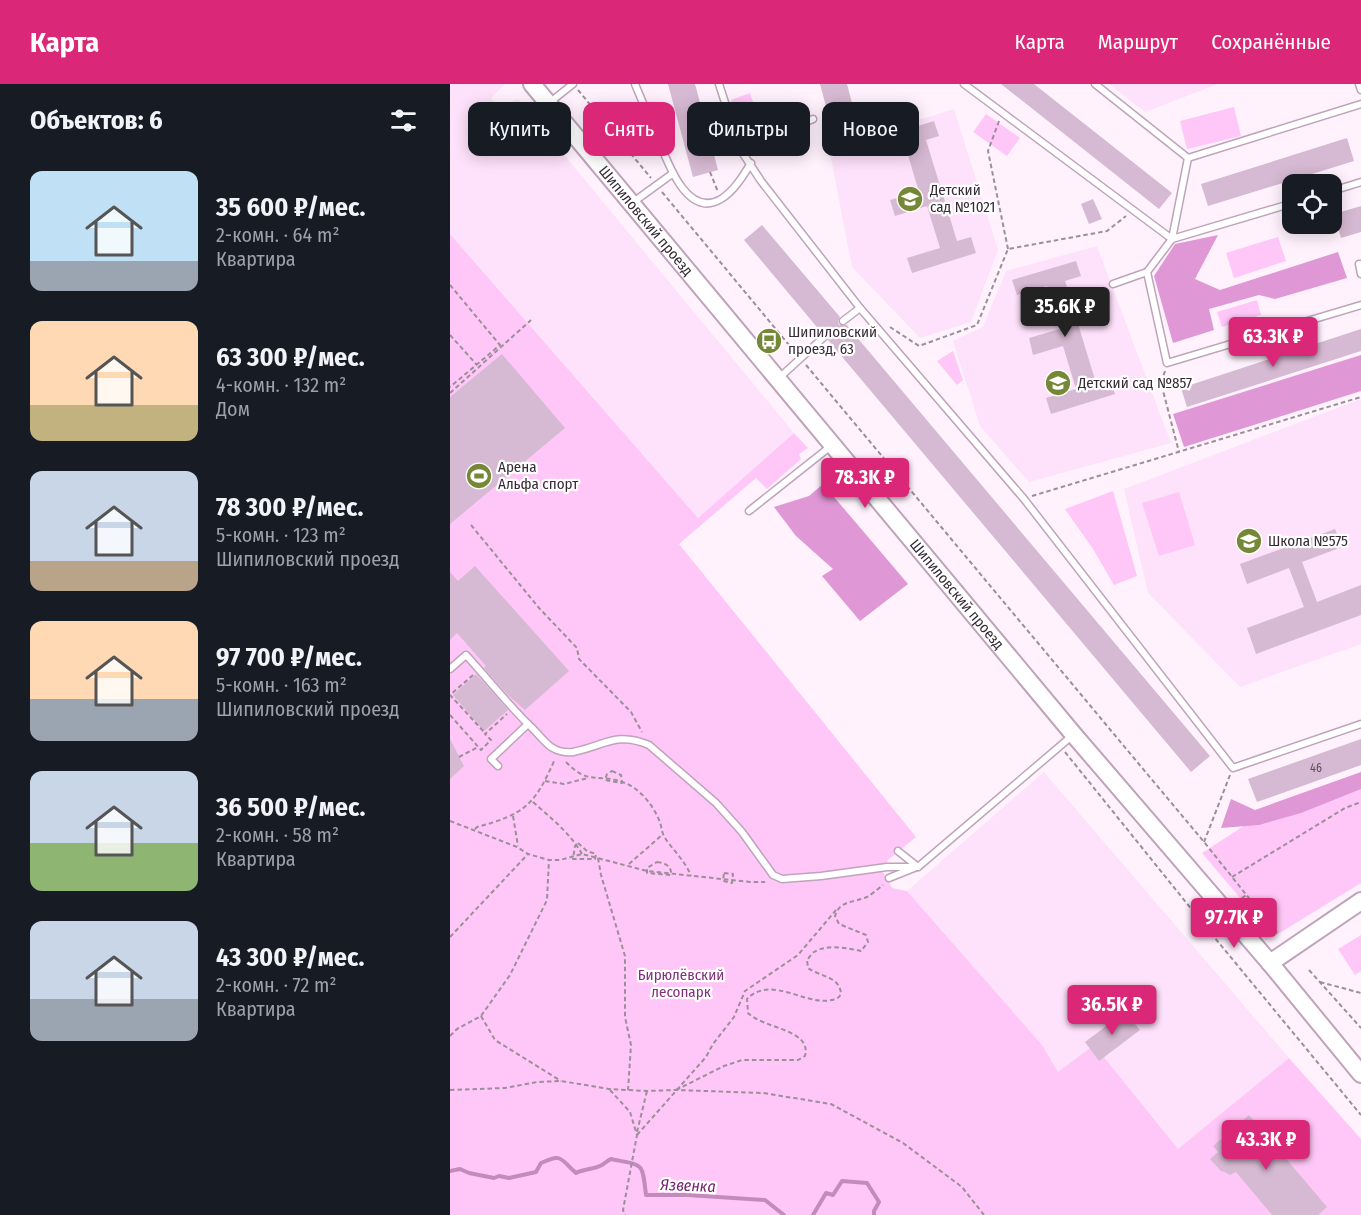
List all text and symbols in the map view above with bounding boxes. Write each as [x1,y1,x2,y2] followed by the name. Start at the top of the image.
[30,26,99,59] text: Карта
[1015,29,1065,55] text: Карта
[1098,29,1178,55] text: Маршрут
[1211,29,1331,55] text: Сохранённые
[468,102,571,156] chip: Купить
[583,102,675,156] chip: Снять
[687,102,810,156] chip: Фильтры
[822,102,919,156] chip: Новое
[387,104,420,137] icon: filters
[30,105,163,136] text: Объектов: 6
[595,162,697,279] street label: Шипиловский проезд
[1282,174,1342,234] map controls
[1282,174,1342,234] button: locate
[929,181,995,216] place label: Детский сад №1021
[895,184,925,214] school or university icon: Детский сад №1021
[216,192,366,223] text: 35 600 ₽/мес.
[78,195,150,267] icon: home
[216,223,339,247] text: 2-комн. · 64 m²
[216,247,296,271] text: Квартира
[1010,287,1120,338] pin: 35.6K ₽
[1035,294,1095,318] text: 35.6K ₽
[1218,317,1328,368] pin: 63.3K ₽
[788,323,877,358] place label: Шипиловский проезд, 63
[1243,324,1303,348] text: 63.3K ₽
[754,326,784,356] bus stop icon: Шипиловский проезд, 63
[216,342,365,373] text: 63 300 ₽/мес.
[78,345,150,417] icon: home
[1043,368,1073,398] school or university icon: Детский сад №857
[216,373,346,397] text: 4-комн. · 132 m²
[1077,374,1192,392] place label: Детский сад №857
[216,397,250,421] text: Дом
[498,458,579,493] place label: Арена Альфа спорт
[810,458,920,509] pin: 78.3K ₽
[464,461,494,491] sports icon: Арена Альфа спорт
[835,465,895,489] text: 78.3K ₽
[216,492,364,523] text: 78 300 ₽/мес.
[78,495,150,567] icon: home
[216,523,346,547] text: 5-комн. · 123 m²
[1234,526,1264,556] school or university icon: Школа №575
[1268,532,1348,550] place label: Школа №575
[906,536,1008,653] street label: Шипиловский проезд
[216,547,399,571] text: Шипиловский проезд
[216,642,362,673] text: 97 700 ₽/мес.
[78,645,150,717] icon: home
[216,673,347,697] text: 5-комн. · 163 m²
[216,697,399,721] text: Шипиловский проезд
[1310,761,1322,775] house number: 46
[216,792,366,823] text: 36 500 ₽/мес.
[78,795,150,867] icon: home
[216,823,339,847] text: 2-комн. · 58 m²
[216,847,296,871] text: Квартира
[1179,898,1289,949] pin: 97.7K ₽
[1205,905,1263,929] text: 97.7K ₽
[216,942,365,973] text: 43 300 ₽/мес.
[78,945,150,1017] icon: home
[638,966,724,1001] park label: Бирюлёвский лесопарк
[216,973,337,997] text: 2-комн. · 72 m²
[1057,985,1167,1036] pin: 36.5K ₽
[1081,992,1143,1016] text: 36.5K ₽
[216,997,296,1021] text: Квартира
[1211,1120,1321,1171] pin: 43.3K ₽
[1236,1127,1296,1151] text: 43.3K ₽
[659,1175,716,1196] water label: Язвенка

